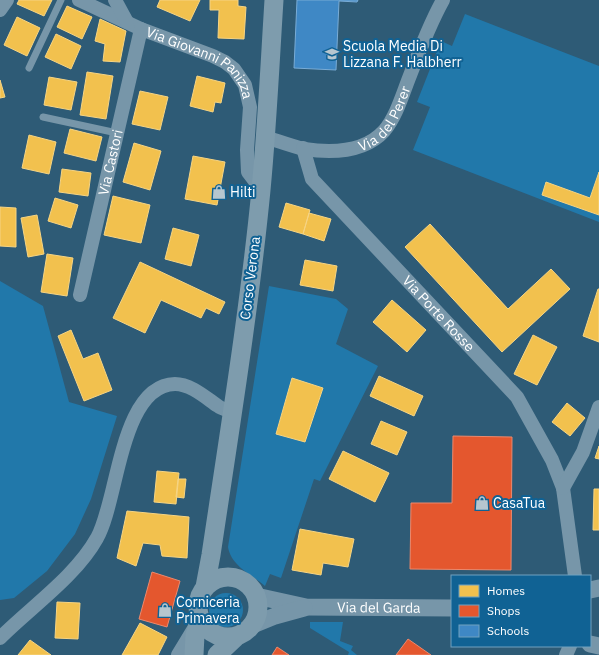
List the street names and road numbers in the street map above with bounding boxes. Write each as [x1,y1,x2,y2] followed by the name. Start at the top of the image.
[144,23,257,101] street label: Via Giovanni Panizza
[356,83,414,155] street label: Via del Perer
[94,128,127,197] street label: Via Castori
[236,235,264,321] street label: Corso Verona
[398,272,479,356] street label: Via Porte Rosse
[337,598,421,617] street label: Via del Garda

